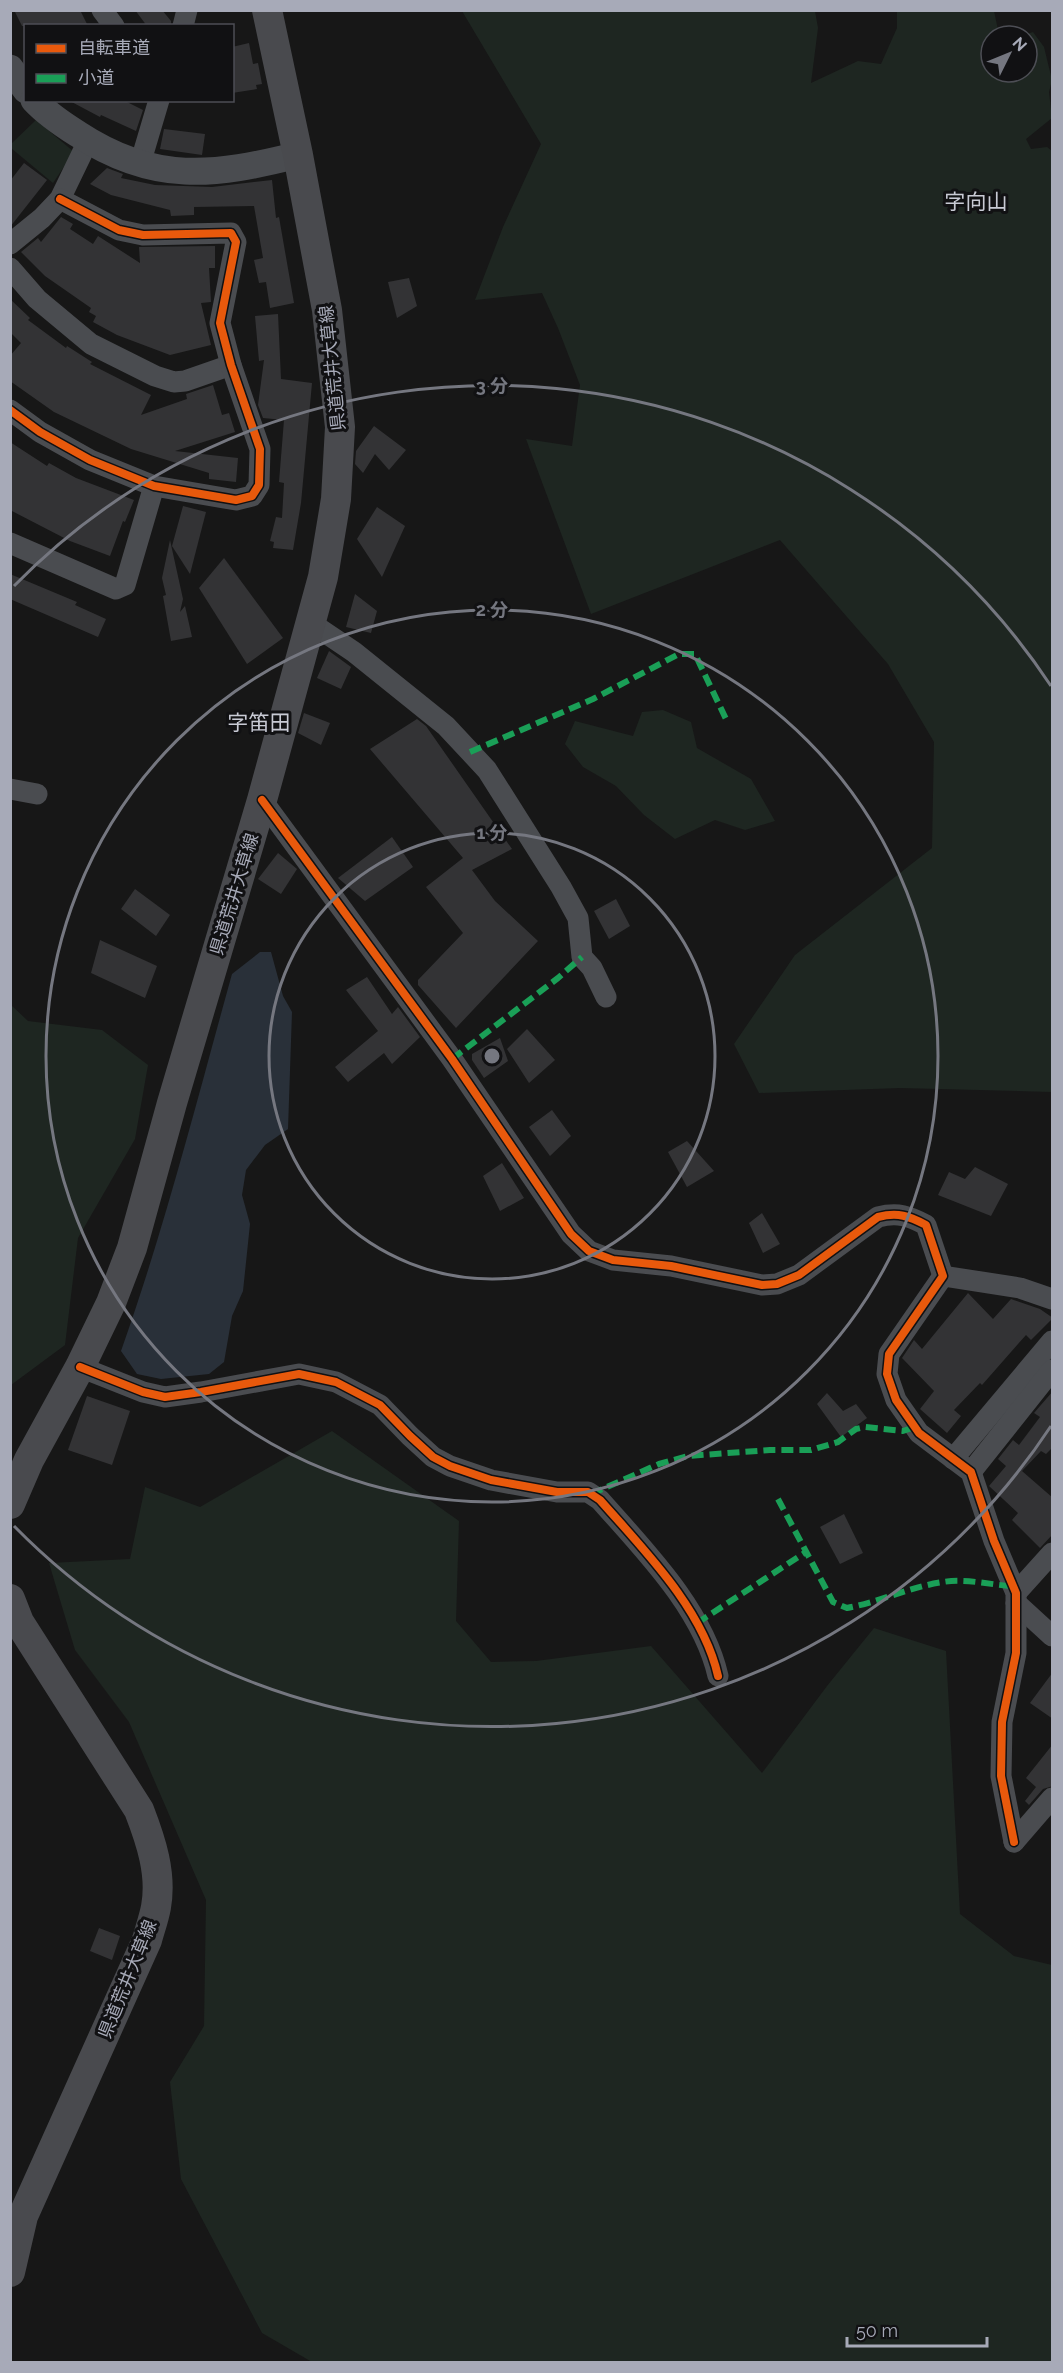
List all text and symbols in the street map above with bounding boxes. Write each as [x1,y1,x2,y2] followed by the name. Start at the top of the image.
[24,24,234,102] legend
[979,24,1039,84] north arrow
[1008,33,1031,55] text: N
[78,37,150,58] text: 自転車道
[78,67,114,88] text: 小道
[945,189,1008,214] district label: 字向山
[315,304,349,432] street label: 県道荒井大草線
[476,375,508,396] text: 3 分
[476,599,508,620] text: 2 分
[228,710,291,735] district label: 字笛田
[476,822,508,843] text: 1 分
[206,831,262,957] street label: 県道荒井大草線
[482,1046,502,1066] centre of rings
[94,1917,160,2041] street label: 県道荒井大草線
[847,2310,986,2348] scale bar
[856,2320,898,2341] text: 50 m

